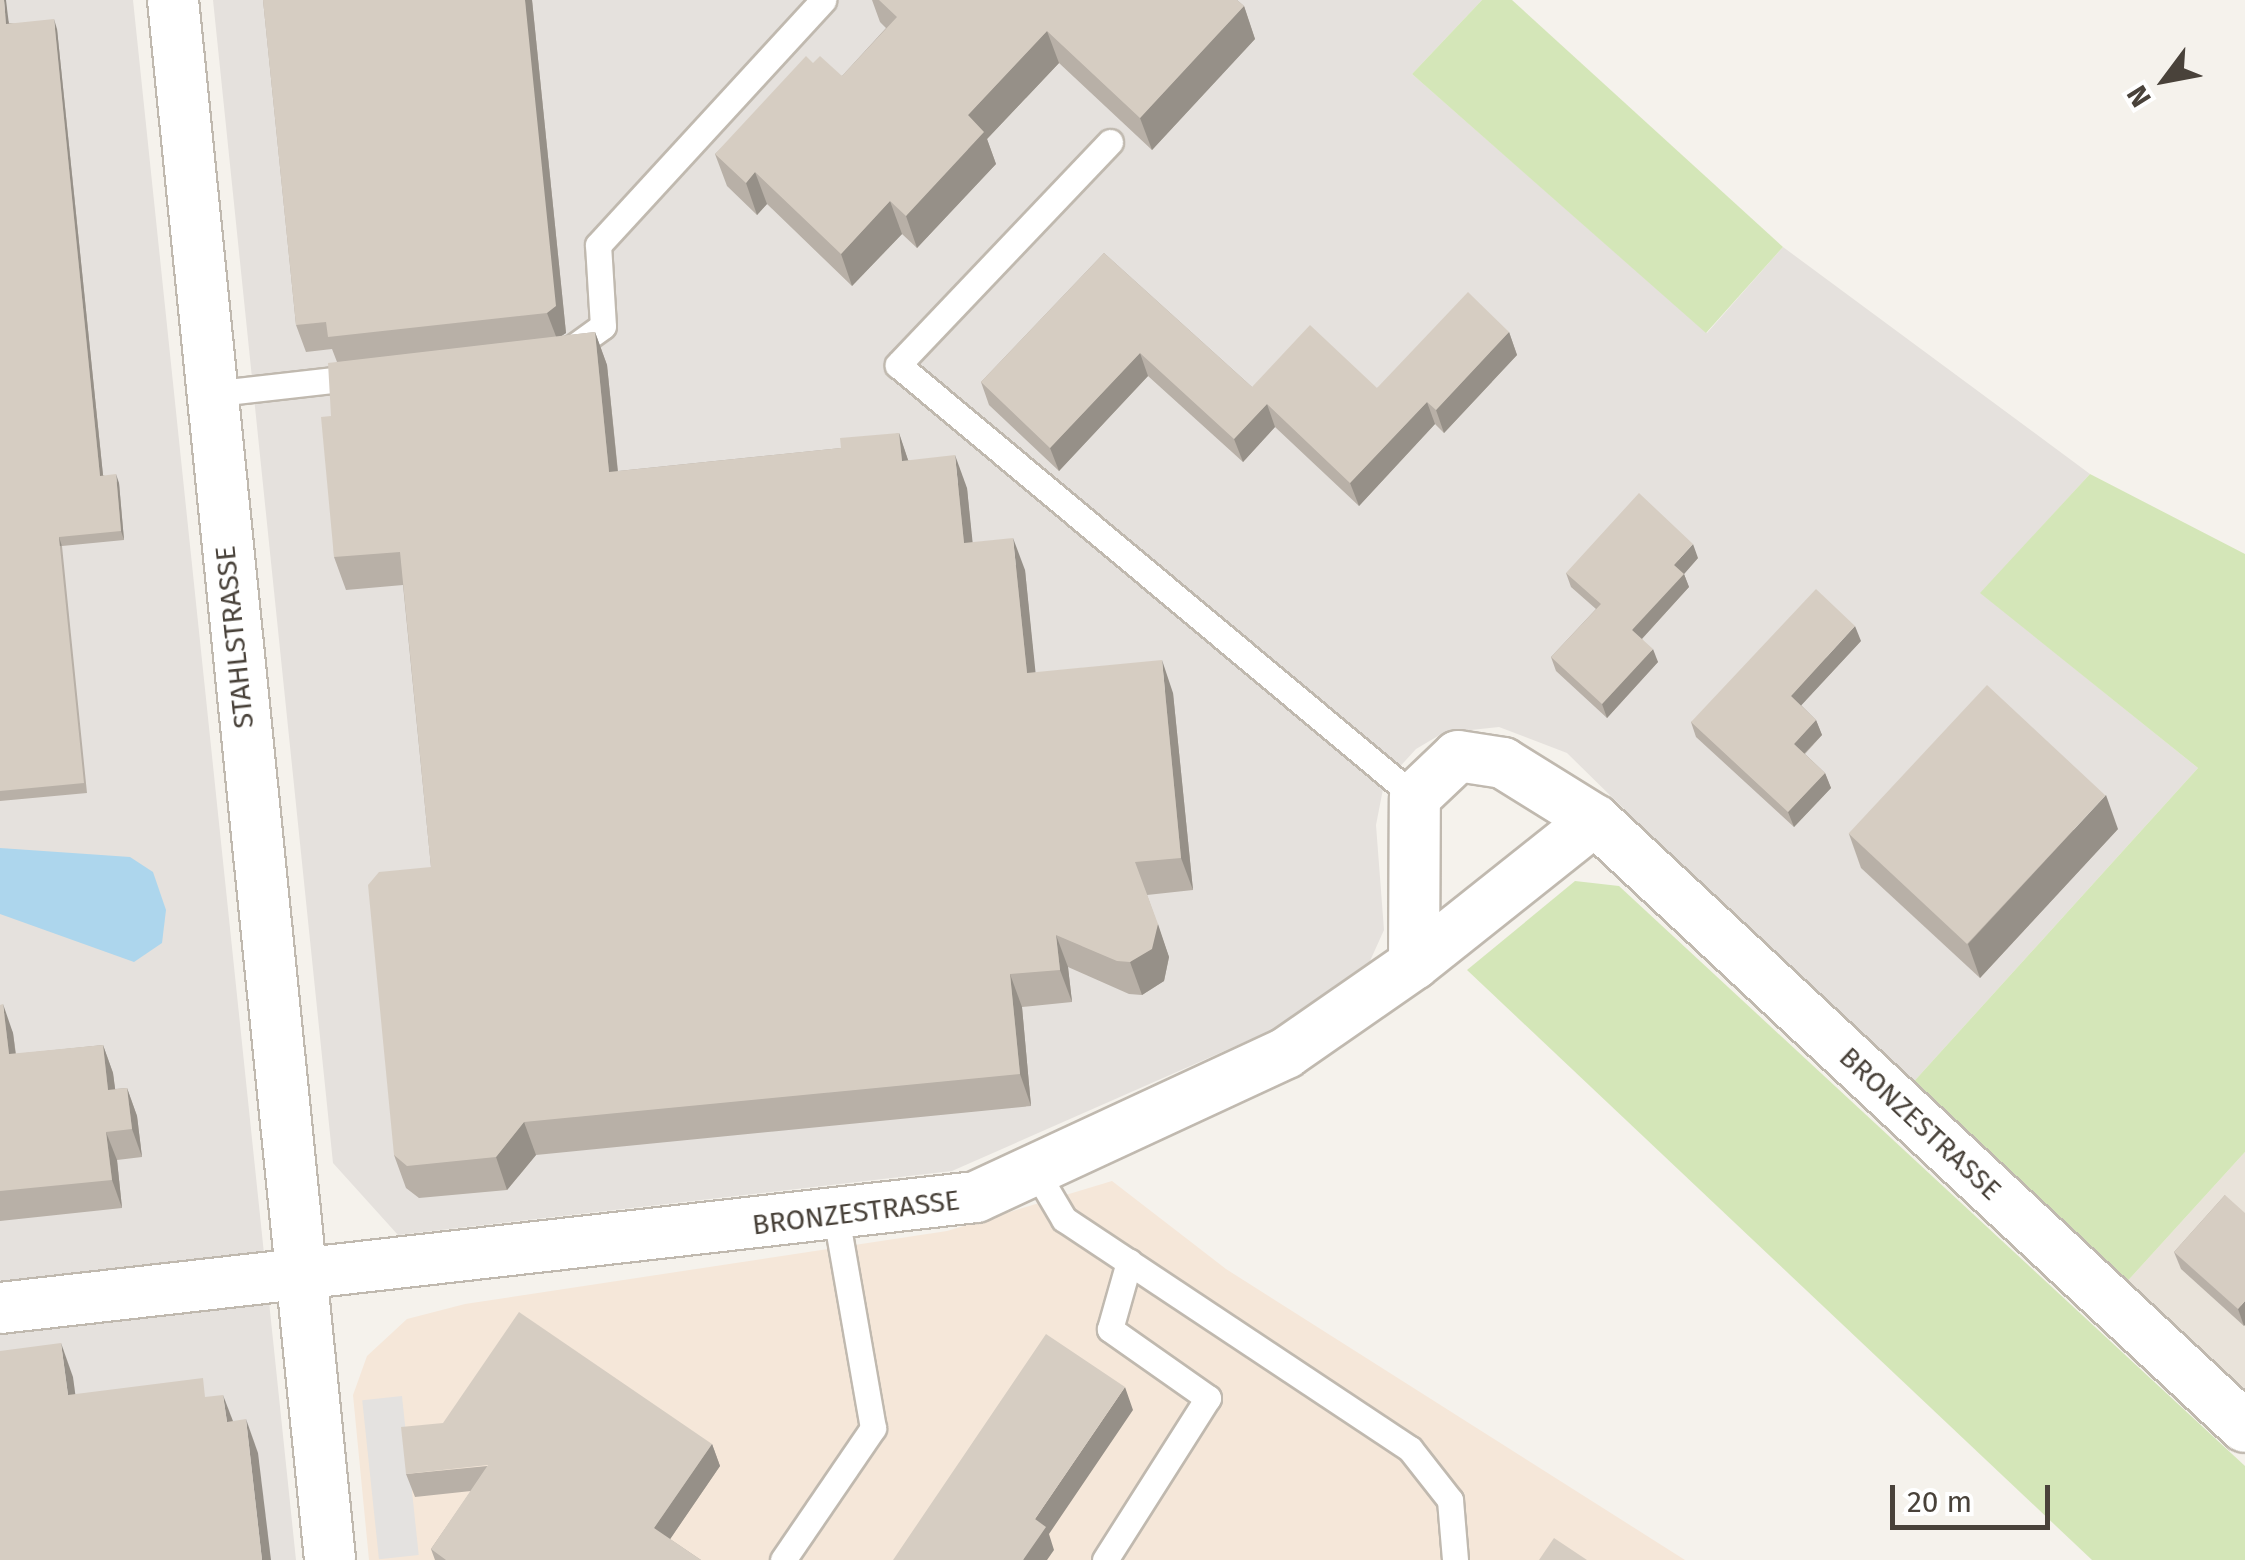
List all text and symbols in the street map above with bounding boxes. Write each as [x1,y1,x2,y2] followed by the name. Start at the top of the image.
[2115,30,2215,130] north arrow
[2120,80,2158,113] text: N
[209,544,261,730] street label: STAHLSTRASSE
[1832,1041,2008,1207] street label: BRONZESTRASSE
[750,1184,962,1242] street label: BRONZESTRASSE
[1895,1465,2055,1527] scale bar
[1907,1484,1972,1520] text: 20 m

